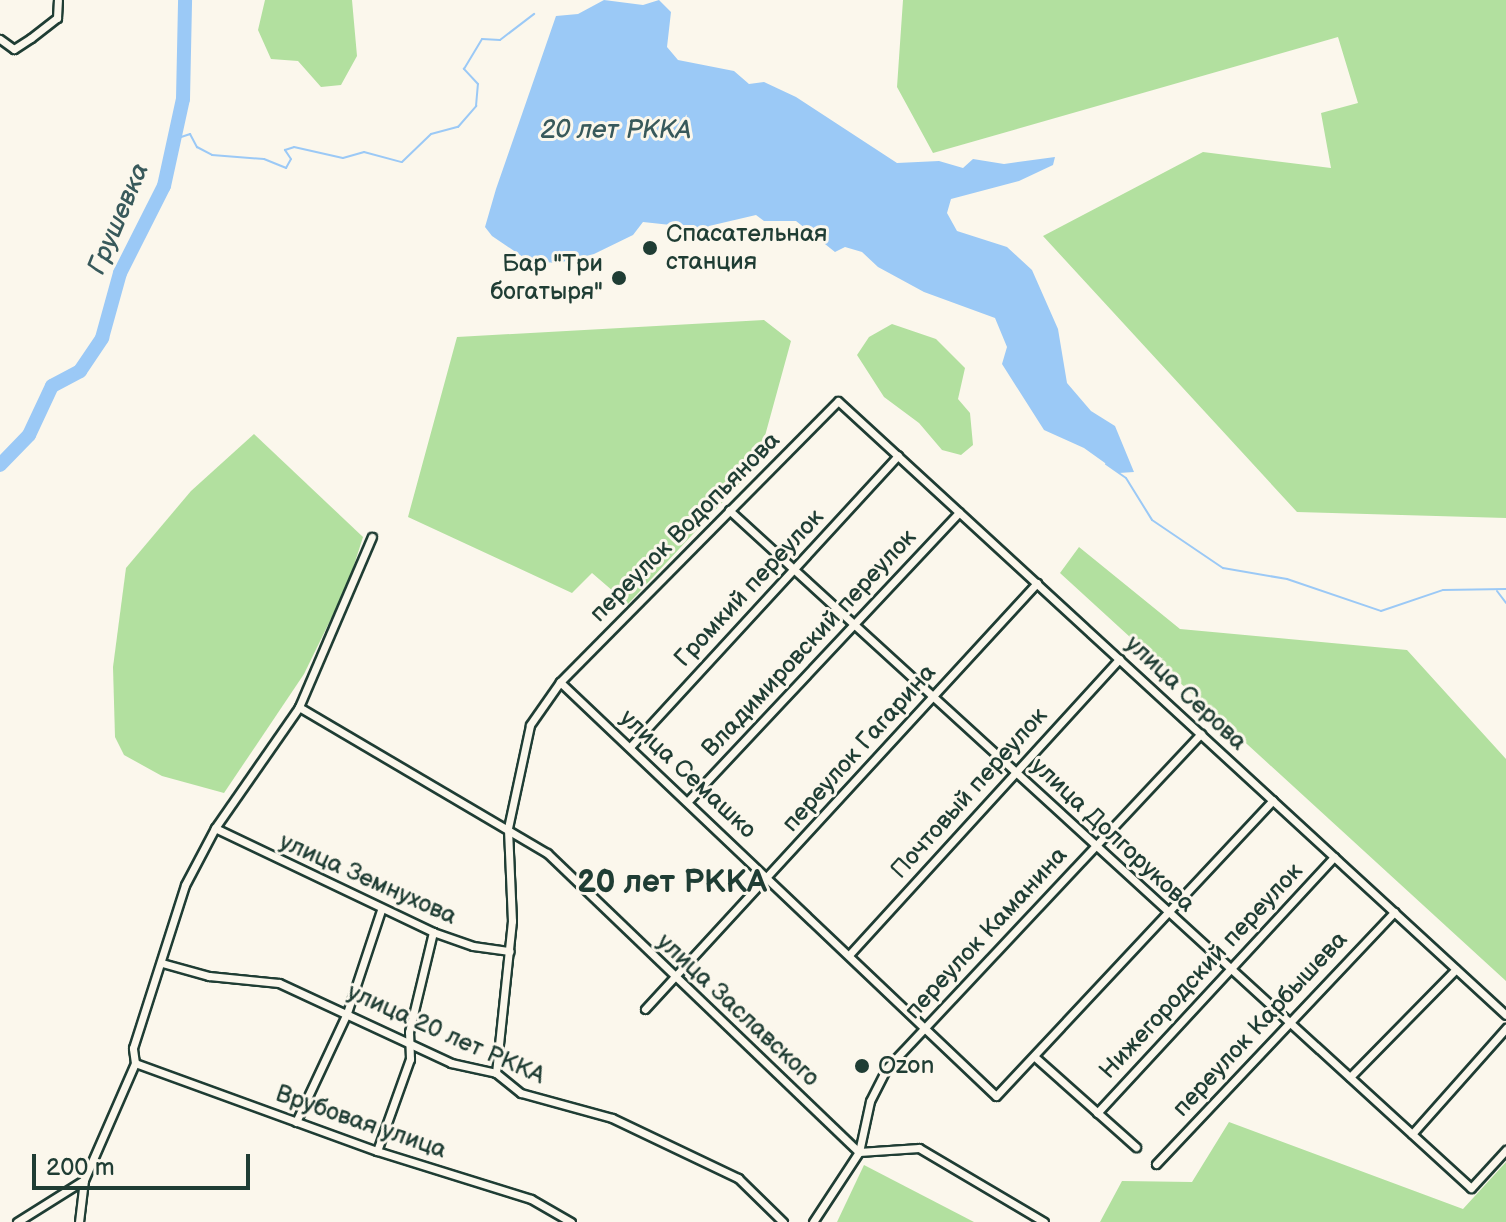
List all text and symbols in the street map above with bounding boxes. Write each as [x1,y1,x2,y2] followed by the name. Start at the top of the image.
[541,115,691,147] water label: 20 лет РККА
[82,158,156,280] water label: Грушевка
[666,220,827,276] place label: Спасательная станция
[641,239,659,257] marker: Спасательная станция
[490,250,603,306] place label: Бар "Три богатыря"
[610,269,628,287] marker: Бар "Три богатыря"
[584,426,786,628] street label: переулок Водопьянова
[668,503,830,673] street label: Громкий переулок
[696,523,922,763] street label: Владимировский переулок
[1119,630,1253,756] street label: улица Серова
[776,658,942,838] street label: переулок Гагарина
[885,702,1053,884] street label: Почтовый переулок
[614,703,762,845] street label: улица Семашко
[1025,752,1201,918] street label: улица Долгорукова
[275,827,461,931] street label: улица Земнухова
[899,841,1073,1025] street label: переулок Каманина
[1093,857,1309,1085] street label: Нижегородский переулок
[577,864,767,902] district label: 20 лет РККА
[1167,925,1353,1123] street label: переулок Карбышева
[651,927,825,1093] street label: улица Заславского
[343,978,549,1090] street label: улица 20 лет РККА
[878,1052,934,1080] place label: Ozon
[853,1057,871,1075] marker: Ozon
[272,1079,450,1165] street label: Врубовая улица
[36,1138,254,1188] scale bar
[46,1153,115,1182] text: 200 m

